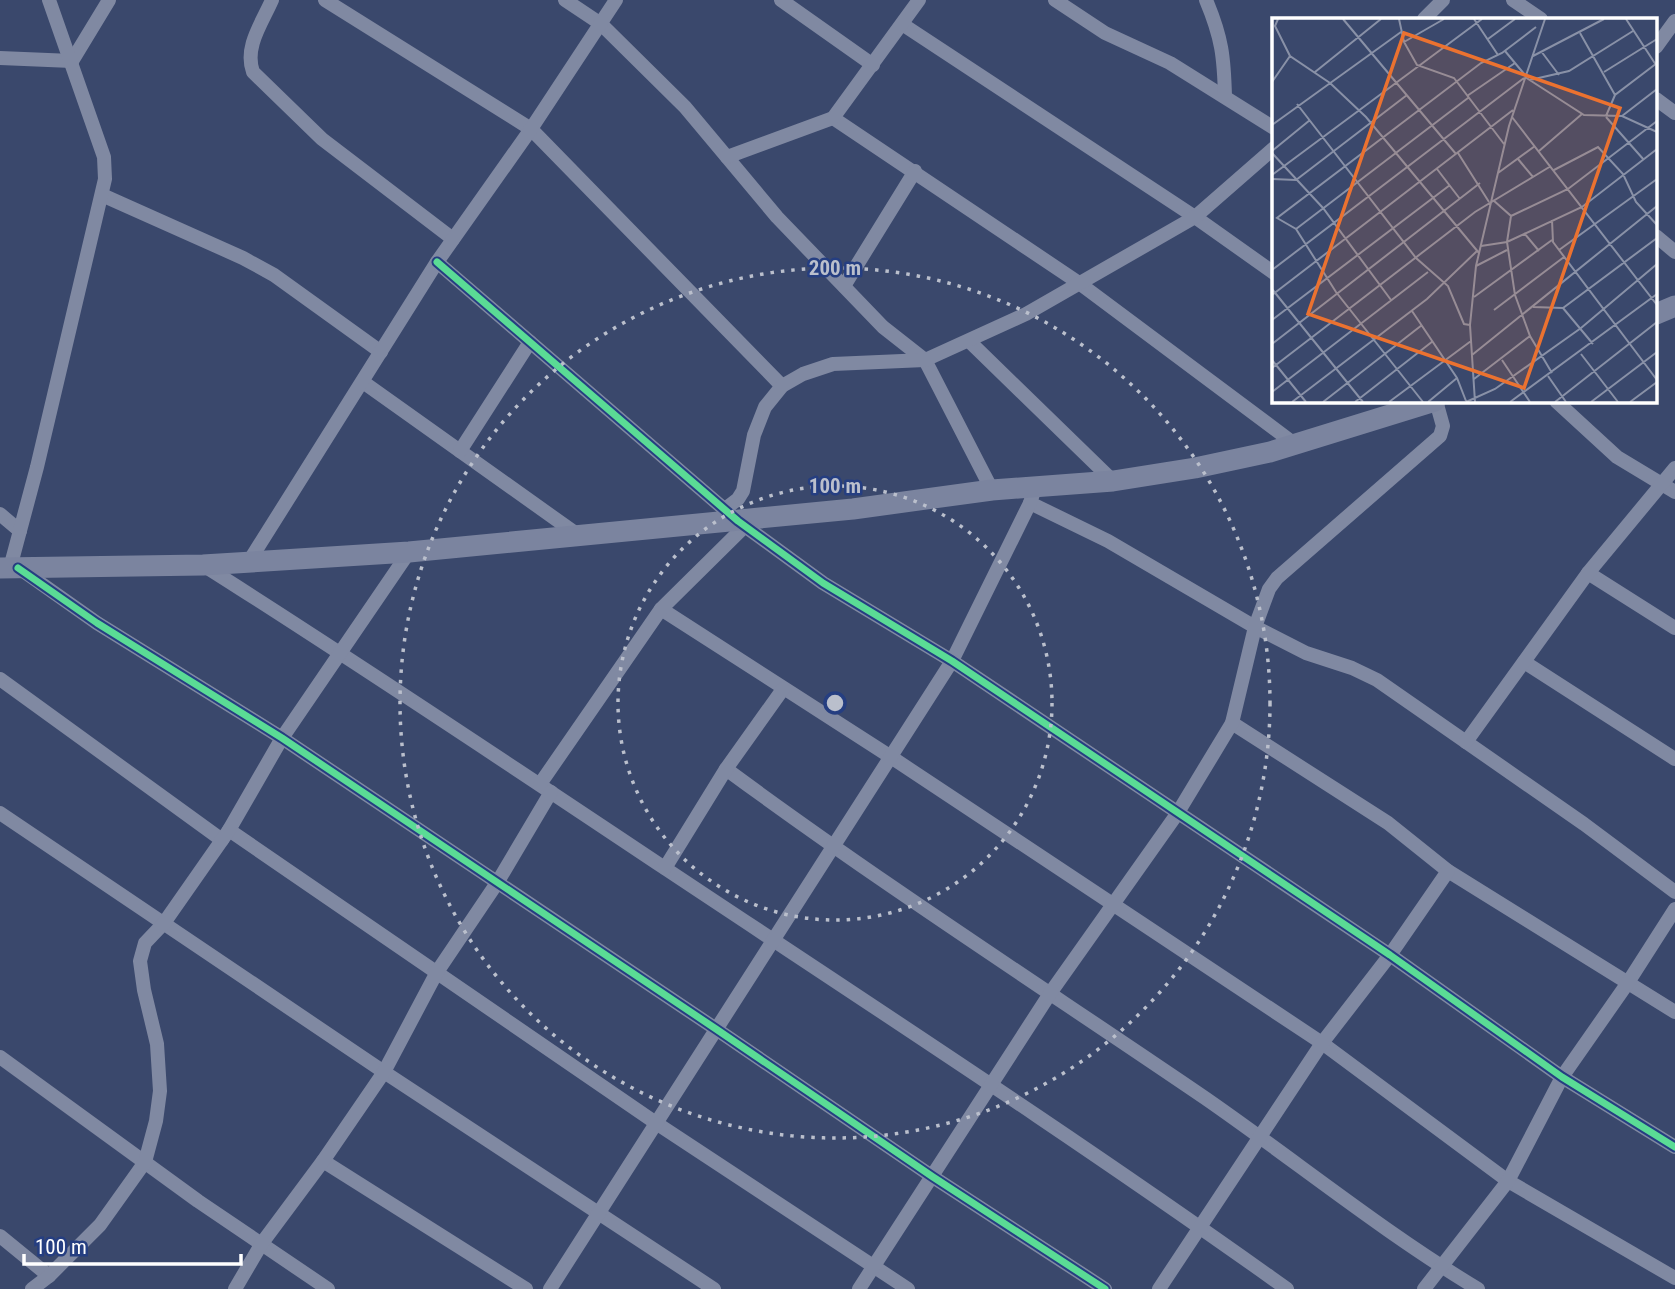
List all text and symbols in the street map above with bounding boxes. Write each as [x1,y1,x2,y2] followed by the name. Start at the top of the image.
[1272,18,1658,402] inset map
[809,256,861,280] text: 200 m
[809,474,861,498] text: 100 m
[823,691,847,715] centre of rings
[24,1222,242,1266] scale bar
[35,1235,87,1259] text: 100 m

